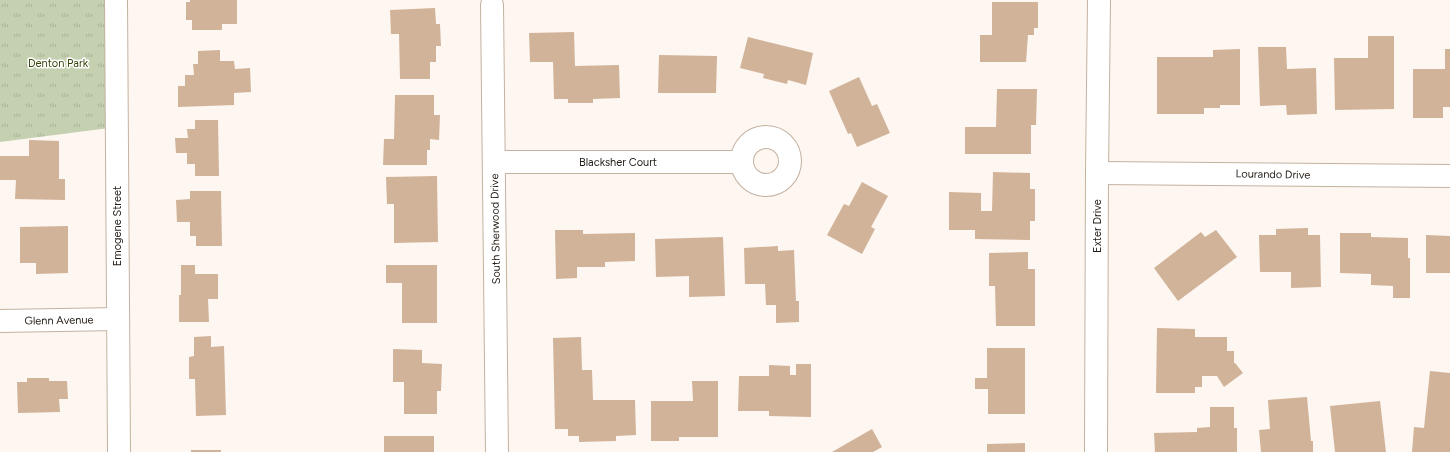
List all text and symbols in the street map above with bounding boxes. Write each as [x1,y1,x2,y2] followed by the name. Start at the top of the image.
[28,57,89,70] park label: Denton Park
[579,156,657,169] street label: Blacksher Court
[1236,167,1310,182] street label: Lourando Drive
[488,174,503,284] street label: South Sherwood Drive
[111,186,124,266] street label: Emogene Street
[1091,199,1104,253] street label: Exter Drive
[24,313,94,328] street label: Glenn Avenue

